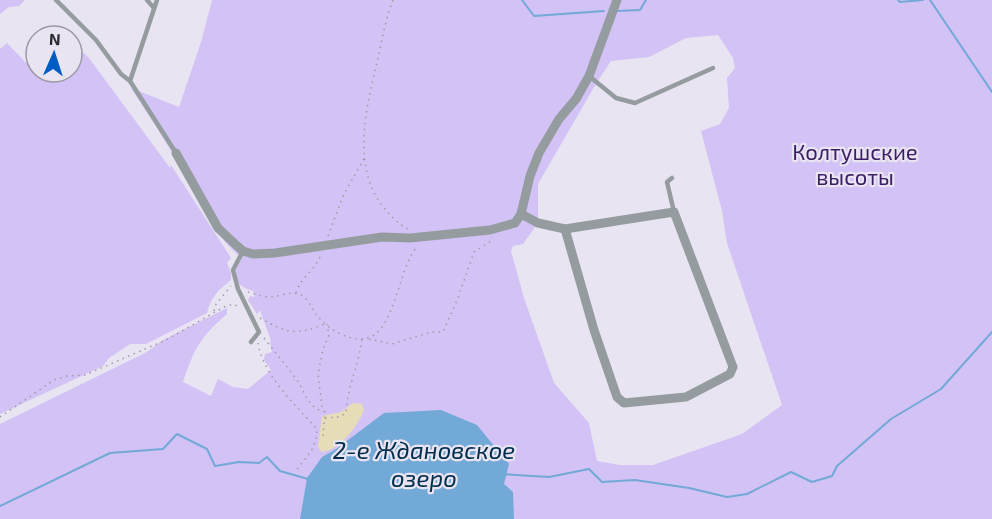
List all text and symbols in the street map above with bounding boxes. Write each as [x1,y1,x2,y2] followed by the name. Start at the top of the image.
[24,24,84,84] north arrow
[49,29,61,48] text: N
[792,138,918,189] park label: Колтушские высоты
[333,435,515,492] water label: 2-е Ждановское озеро

